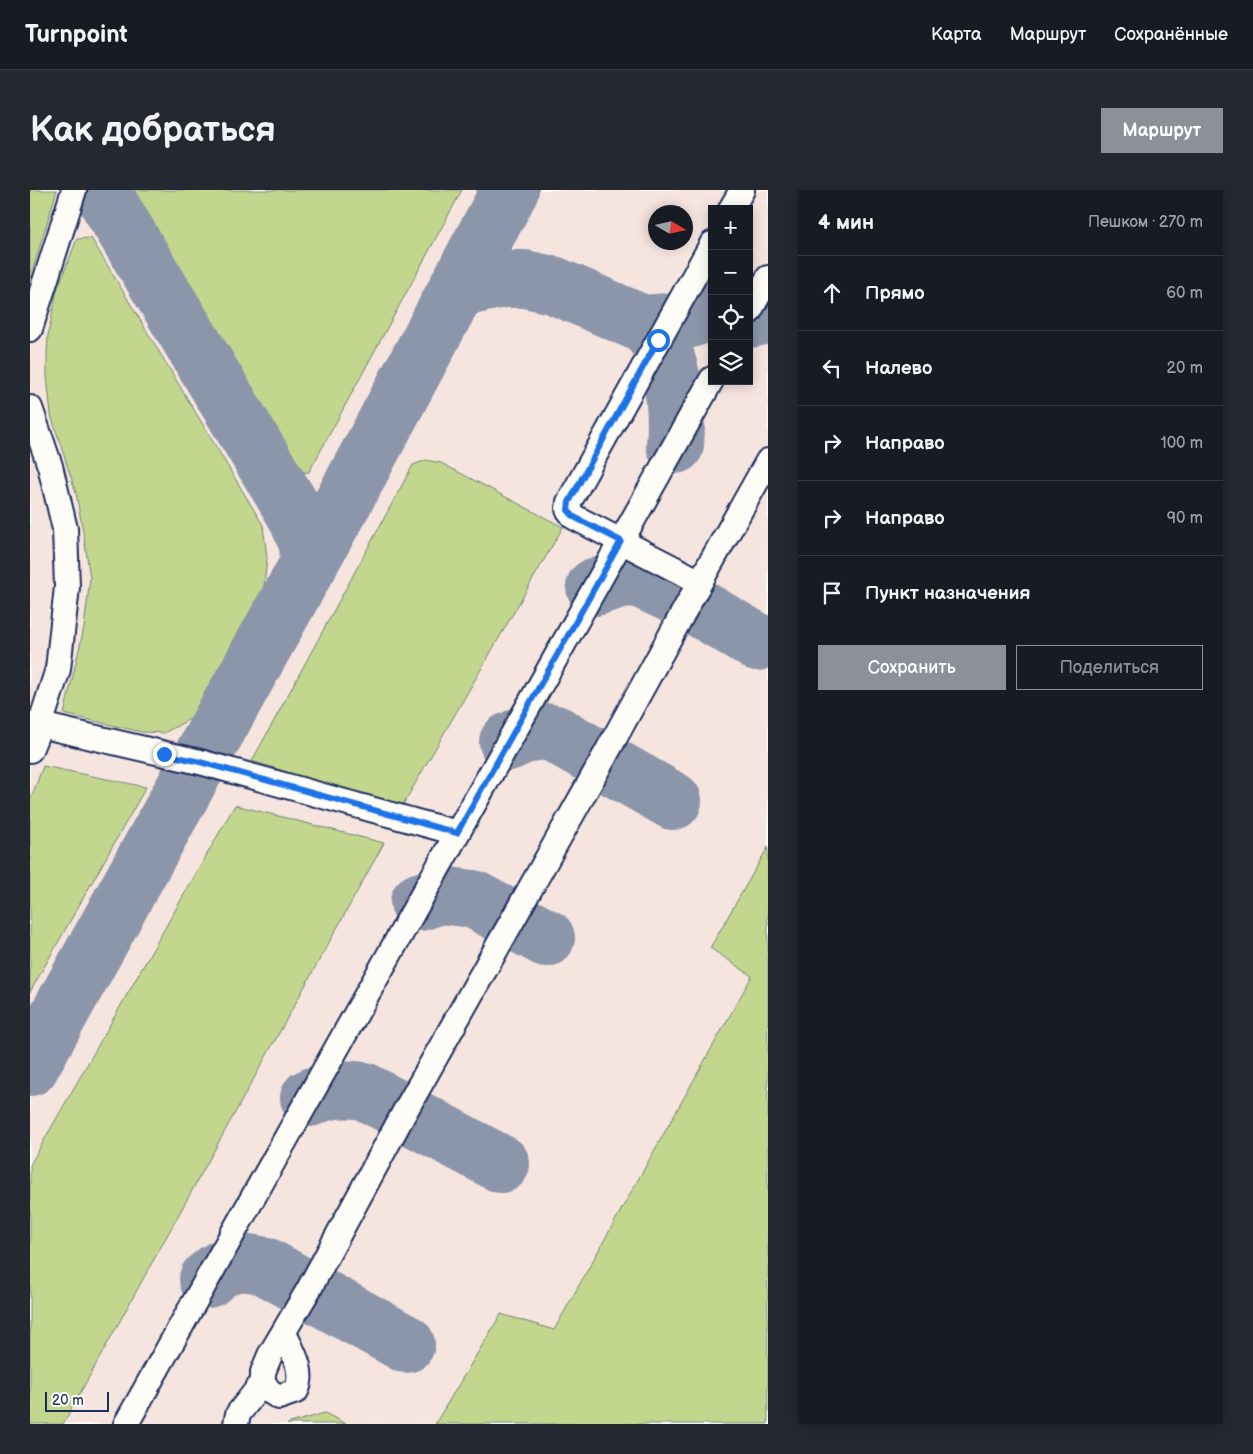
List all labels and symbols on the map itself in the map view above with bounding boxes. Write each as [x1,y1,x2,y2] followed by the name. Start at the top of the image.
[648,205,693,250] north arrow
[647,329,670,352] route start
[153,743,176,766] route end
[45,1389,109,1412] scale bar

